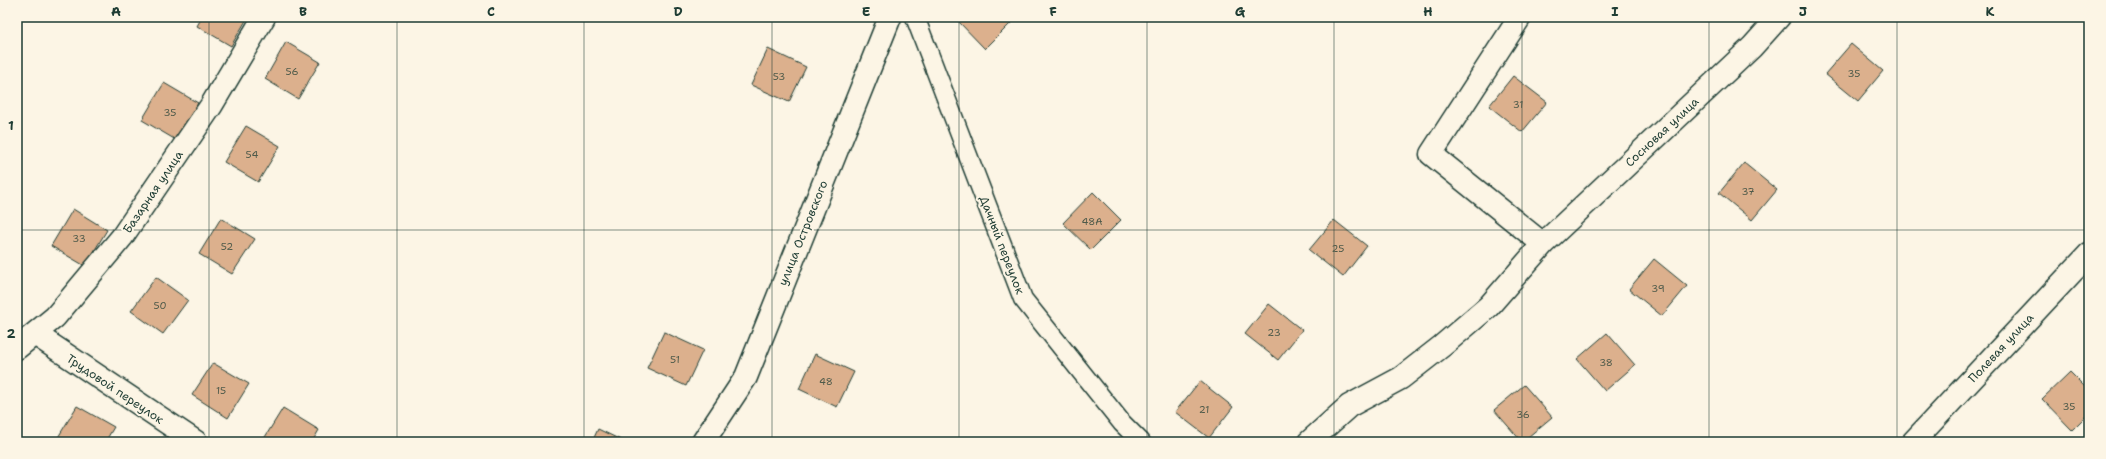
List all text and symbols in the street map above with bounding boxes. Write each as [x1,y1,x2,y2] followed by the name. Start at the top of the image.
[111,3,121,20] text: A
[299,3,307,20] text: B
[487,3,495,20] text: C
[673,3,683,20] text: D
[862,3,871,20] text: E
[1049,3,1057,20] text: F
[1235,3,1246,20] text: G
[1423,3,1433,20] text: H
[1611,3,1619,20] text: I
[1799,3,1807,20] text: J
[1986,3,1995,20] text: K
[286,65,298,78] house number: 56
[1848,67,1860,80] house number: 35
[773,70,785,83] house number: 53
[1622,93,1703,170] street label: Сосновая улица
[1513,98,1523,111] house number: 31
[164,106,176,119] house number: 35
[8,117,14,134] text: 1
[119,147,187,237] street label: Базарная улица
[246,148,258,161] house number: 54
[775,178,831,288] street label: улица Островского
[1741,185,1755,198] house number: 37
[976,193,1028,297] street label: Дачный переулок
[1081,215,1103,228] house number: 48А
[72,232,86,245] house number: 33
[221,240,233,253] house number: 52
[1332,242,1344,255] house number: 25
[1651,282,1665,295] house number: 39
[153,299,167,312] house number: 50
[1965,310,2038,386] street label: Полевая улица
[6,325,16,342] text: 2
[1267,326,1281,339] house number: 23
[63,350,167,428] street label: Трудовой переулок
[670,353,680,366] house number: 51
[1599,356,1613,369] house number: 38
[819,375,833,388] house number: 48
[216,384,226,397] house number: 15
[2063,400,2075,413] house number: 35
[1199,403,1209,416] house number: 21
[1516,408,1530,421] house number: 36

